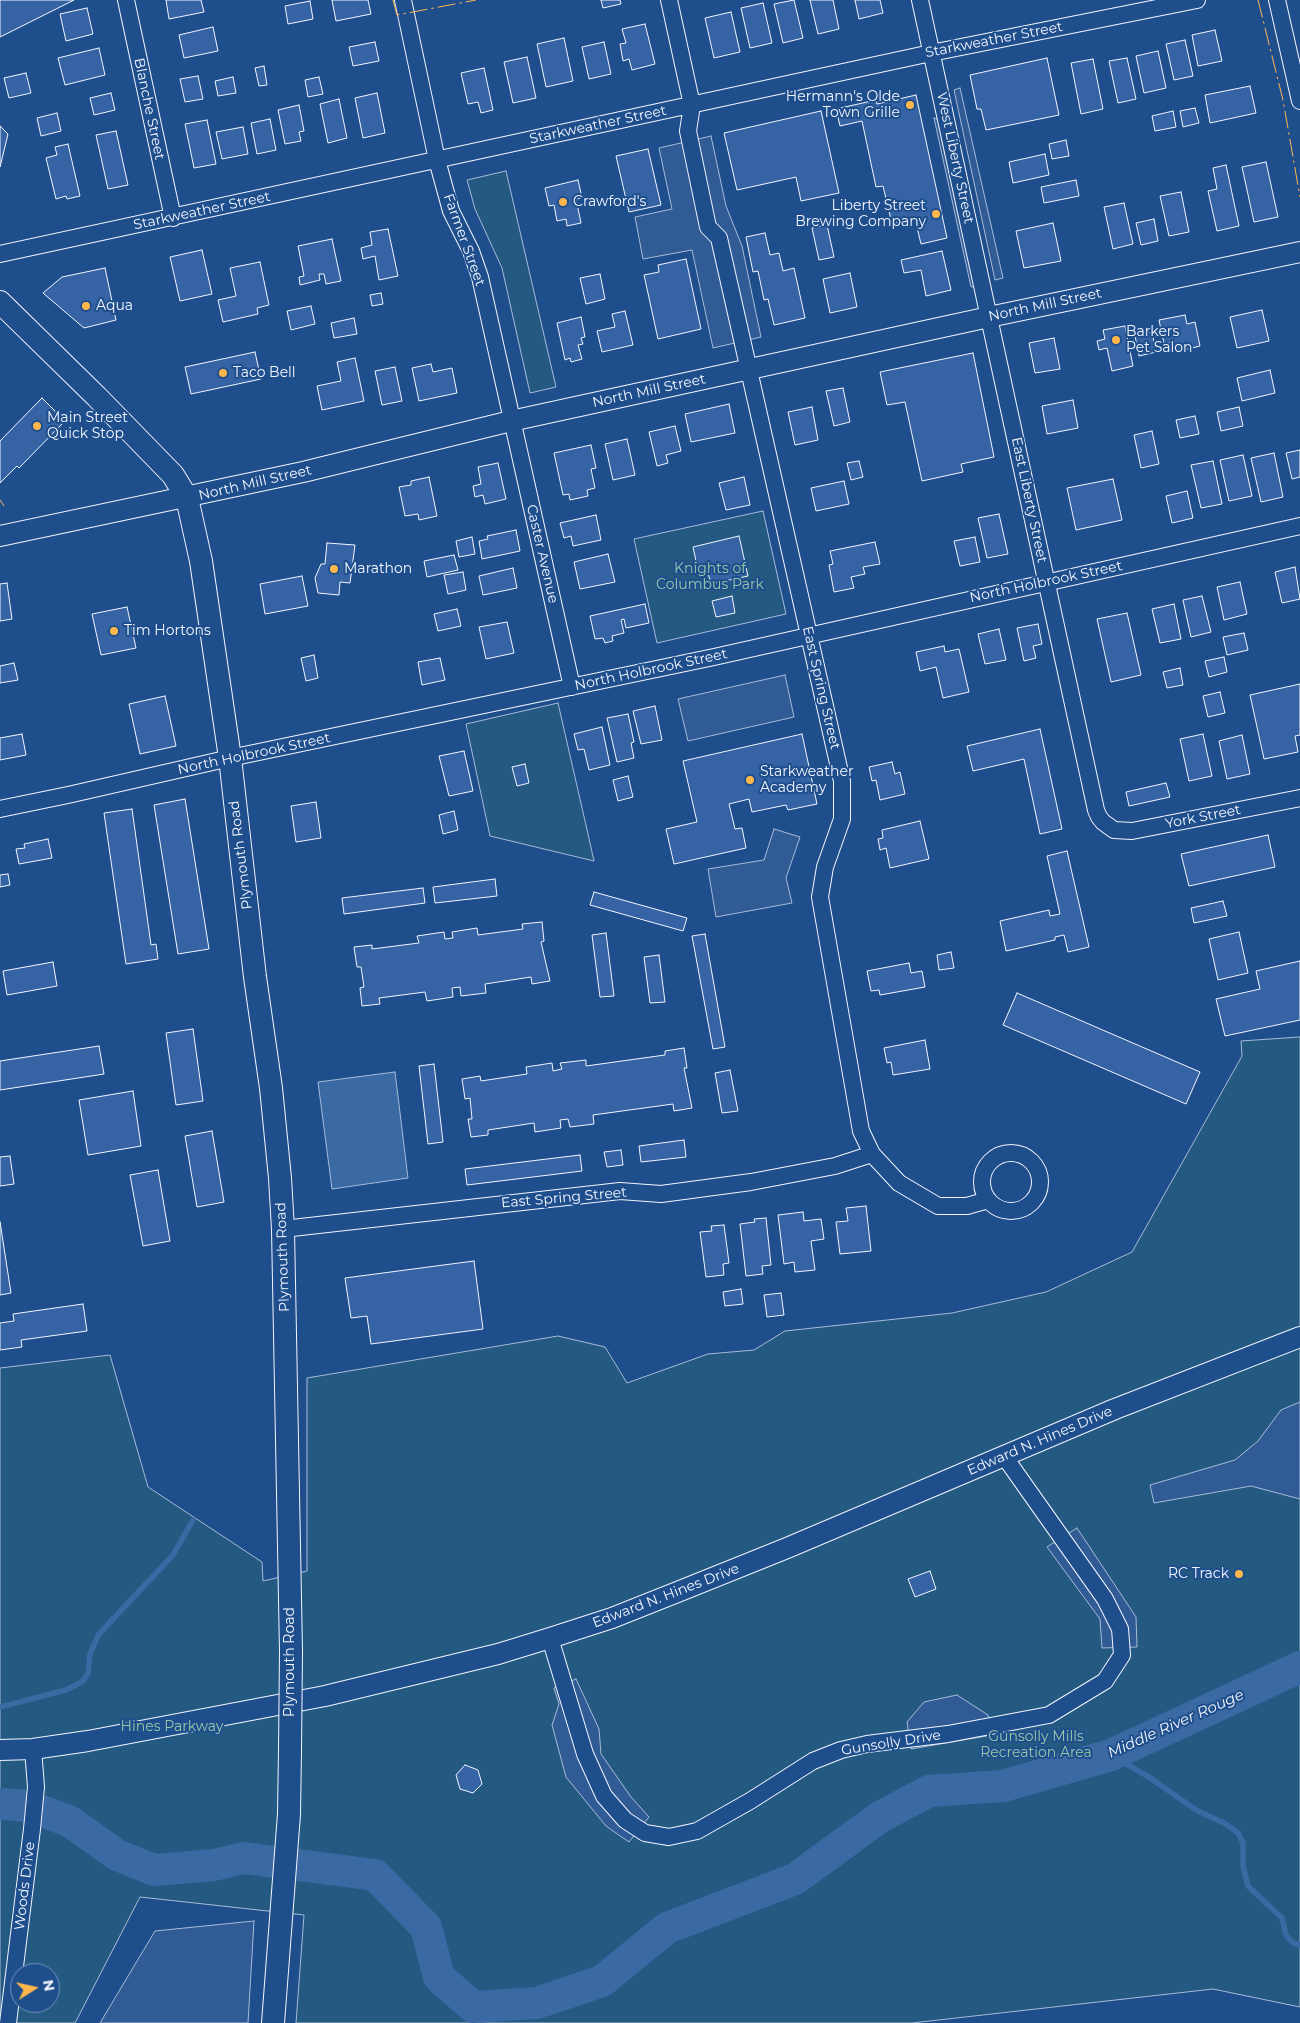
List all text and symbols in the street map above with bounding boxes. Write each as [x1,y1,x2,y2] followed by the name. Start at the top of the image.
[924,18,1064,62] street label: Starkweather Street
[130,57,168,161] street label: Blanche Street
[786,89,900,121] place label: Hermann's Olde Town Grille
[933,91,977,225] street label: West Liberty Street
[904,99,916,111] marker: Hermann's Olde Town Grille
[528,102,668,148] street label: Starkweather Street
[132,188,272,234] street label: Starkweather Street
[439,191,489,289] street label: Farmer Street
[573,194,646,210] place label: Crawford's
[557,196,569,208] marker: Crawford's
[795,198,926,230] place label: Liberty Street Brewing Company
[930,208,942,220] marker: Liberty Street Brewing Company
[987,285,1103,325] street label: North Mill Street
[96,298,133,314] place label: Aqua
[80,300,92,312] marker: Aqua
[1126,324,1193,357] place label: Barkers Pet Salon
[1110,334,1122,346] marker: Barkers Pet Salon
[233,365,296,381] place label: Taco Bell
[217,367,229,379] marker: Taco Bell
[591,371,707,411] street label: North Mill Street
[47,410,128,442] place label: Main Street Quick Stop
[31,420,43,432] marker: Main Street Quick Stop
[1007,436,1051,564] street label: East Liberty Street
[197,462,313,504] street label: North Mill Street
[522,503,562,605] street label: Caster Avenue
[968,558,1124,606] street label: North Holbrook Street
[344,561,412,577] place label: Marathon
[656,561,764,594] park label: Knights of Columbus Park
[328,563,340,575] marker: Marathon
[124,623,211,639] place label: Tim Hortons
[108,625,120,637] marker: Tim Hortons
[799,625,843,751] street label: East Spring Street
[573,646,729,694] street label: North Holbrook Street
[176,730,332,778] street label: North Holbrook Street
[760,764,854,796] place label: Starkweather Academy
[744,774,756,786] marker: Starkweather Academy
[226,799,256,911] street label: Plymouth Road
[1164,801,1242,833] street label: York Street
[500,1184,628,1212] street label: East Spring Street
[273,1202,293,1312] street label: Plymouth Road
[965,1403,1115,1479] street label: Edward N. Hines Drive
[590,1560,742,1632] street label: Edward N. Hines Drive
[1168,1566,1229,1582] place label: RC Track
[1233,1568,1245,1580] marker: RC Track
[282,1607,298,1717] street label: Plymouth Road
[1105,1686,1247,1762] water label: Middle River Rouge
[121,1719,223,1735] park label: Hines Parkway
[840,1727,942,1759] street label: Gunsolly Drive
[980,1729,1092,1761] park label: Gunsolly Mills Recreation Area
[11,1841,39,1931] street label: Woods Drive
[10,1963,60,2013] north arrow
[39,1978,59,1993] text: N

